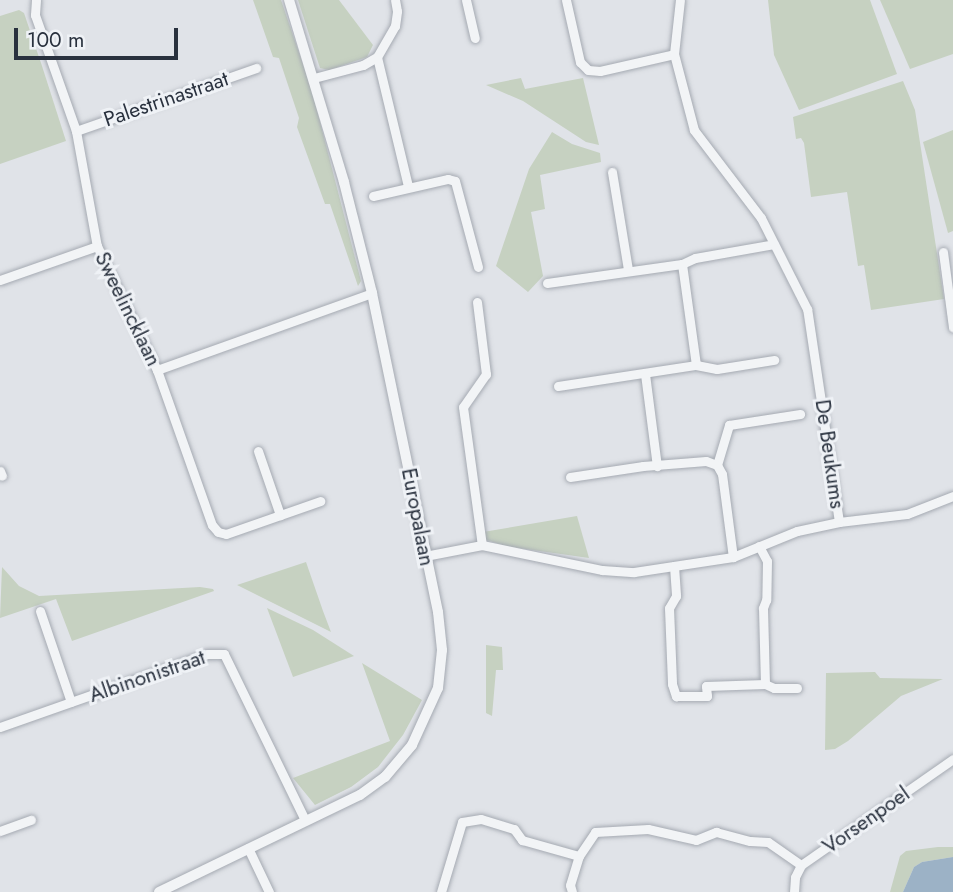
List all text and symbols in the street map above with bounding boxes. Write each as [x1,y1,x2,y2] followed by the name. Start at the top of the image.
[18,14,182,58] scale bar
[27,25,84,55] text: 100 m
[101,66,231,132] street label: Palestrinastraat
[90,248,166,370] street label: Sweelincklaan
[810,398,850,510] street label: De Beukums
[396,466,440,568] street label: Europalaan
[86,644,208,708] street label: Albinonistraat
[818,781,914,859] street label: Vorsenpoel

